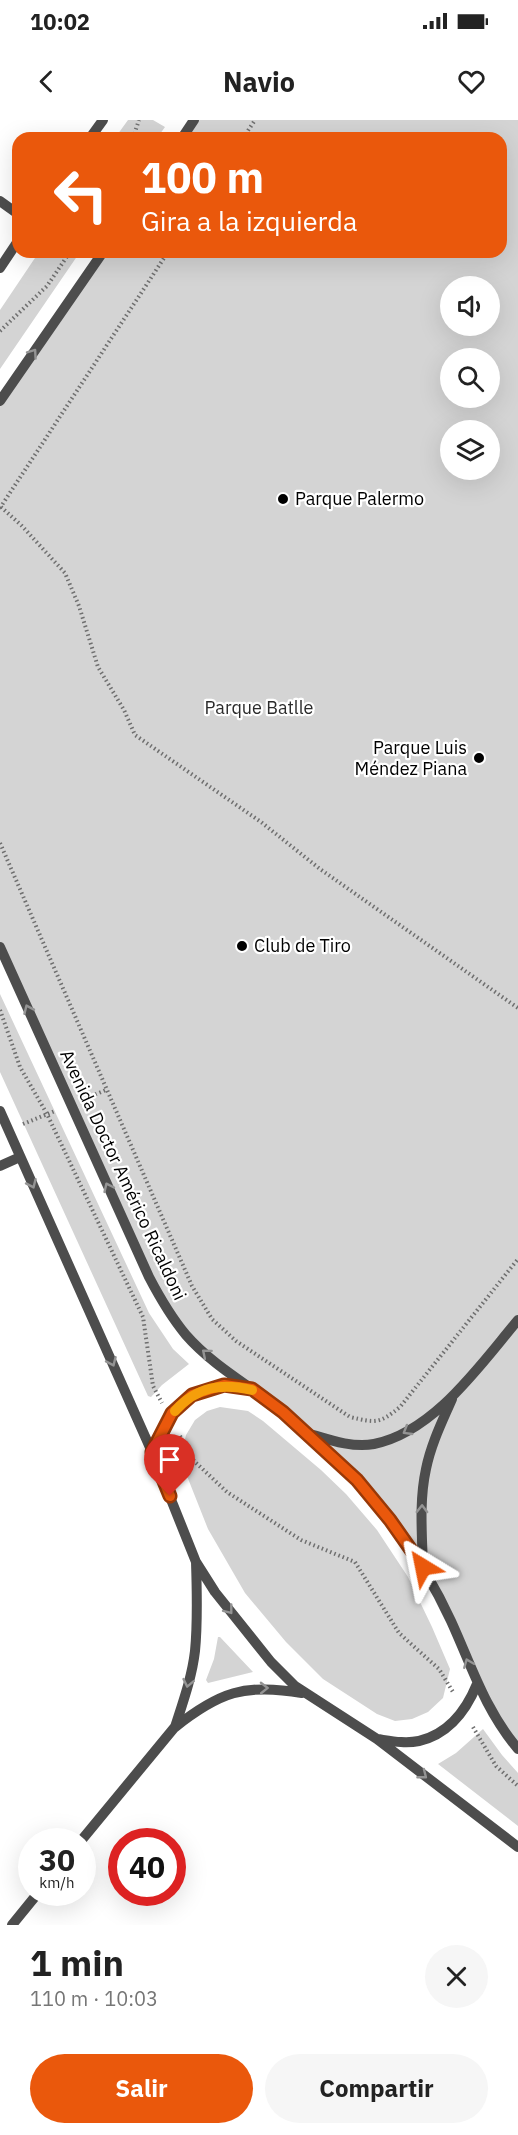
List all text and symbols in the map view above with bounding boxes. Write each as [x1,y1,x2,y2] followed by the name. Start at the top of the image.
[30,7,90,36] text: 10:02
[223,64,295,99] text: Navio
[30,65,63,98] icon: back
[455,65,488,98] icon: heart
[141,150,264,205] text: 100 m
[42,156,120,234] icon: left
[141,203,357,238] text: Gira a la izquierda
[440,276,500,480] map controls
[440,276,500,336] button: sound
[26,348,37,359] one-way arrow
[440,348,500,408] button: search
[440,420,500,480] button: layers
[295,487,424,510] place label: Parque Palermo
[276,492,290,506] marker: Parque Palermo
[205,696,314,719] park label: Parque Batlle
[355,736,467,780] place label: Parque Luis Méndez Piana
[472,751,486,765] marker: Parque Luis Méndez Piana
[254,934,351,957] place label: Club de Tiro
[235,939,249,953] marker: Club de Tiro
[23,1005,35,1016] one-way arrow
[55,1046,192,1304] street label: Avenida Doctor Américo Ricaldoni
[25,1178,37,1189] one-way arrow
[103,1182,115,1193] one-way arrow
[202,1349,213,1360] one-way arrow
[104,1356,116,1367] one-way arrow
[403,1424,413,1435] one-way arrow
[144,1434,195,1496] pin
[153,1443,186,1476] icon: arrive
[416,1504,428,1513] one-way arrow
[391,1535,455,1599] position arrow
[222,1604,233,1615] one-way arrow
[463,1658,475,1669] one-way arrow
[182,1678,195,1688] one-way arrow
[260,1682,269,1694] one-way arrow
[417,1767,428,1778] one-way arrow
[108,1828,186,1906] speed limit sign: 40
[39,1840,75,1879] text: 30
[39,1873,75,1892] text: km/h
[30,1939,124,1986] text: 1 min
[425,1945,488,2008] button: close
[30,1985,158,2012] text: 110 m · 10:03
[30,2054,253,2123] button: Salir
[265,2054,488,2123] button: Compartir

